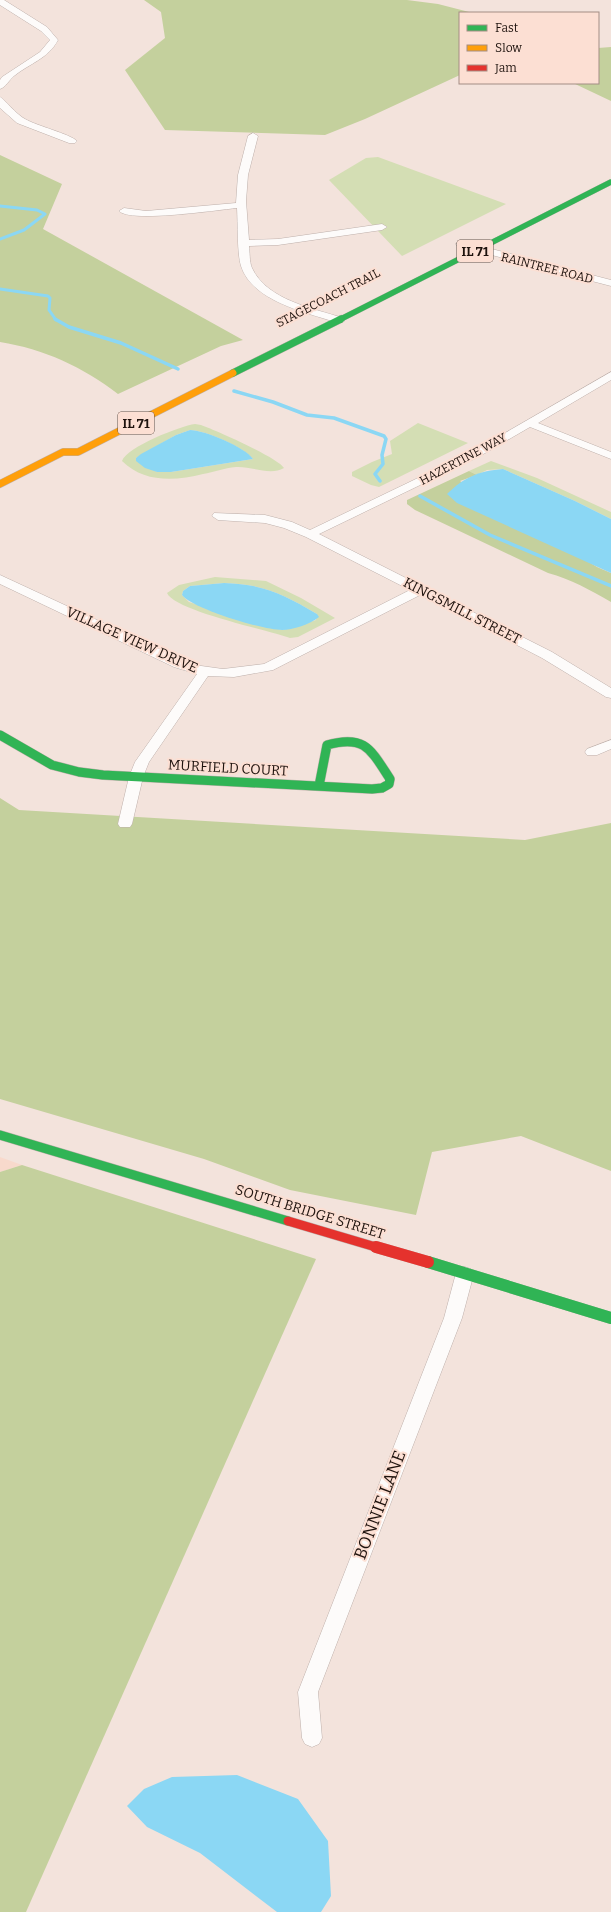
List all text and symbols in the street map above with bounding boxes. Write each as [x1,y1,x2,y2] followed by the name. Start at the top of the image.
[459,12,599,84] legend
[495,21,519,35] text: Fast
[495,41,522,55] text: Slow
[494,61,517,75] text: Jam
[457,240,493,262] road number: IL 71
[500,250,594,286] street label: RAINTREE ROAD
[274,266,383,330] street label: STAGECOACH TRAIL
[118,412,154,434] road number: IL 71
[417,430,509,488] street label: HAZERTINE WAY
[400,574,524,648] street label: KINGSMILL STREET
[63,603,201,677] street label: VILLAGE VIEW DRIVE
[168,756,288,780] street label: MURFIELD COURT
[233,1181,387,1243] street label: SOUTH BRIDGE STREET
[350,1448,410,1562] street label: BONNIE LANE

